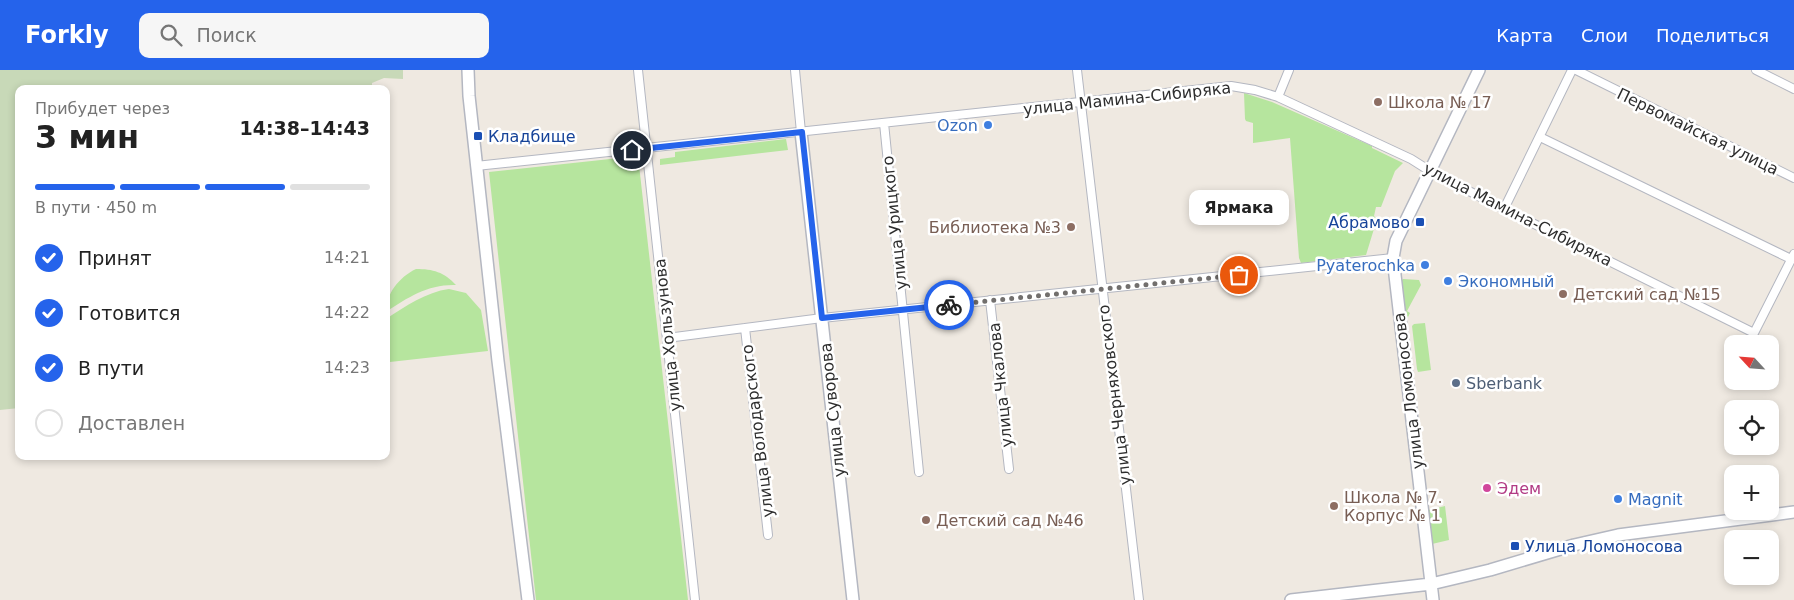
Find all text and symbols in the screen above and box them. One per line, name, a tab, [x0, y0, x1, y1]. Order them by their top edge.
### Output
search box	[139, 13, 489, 58]
text: Forkly	[25, 21, 109, 49]
icon: search	[157, 21, 185, 49]
text: Поиск	[197, 24, 257, 46]
text: Карта	[1496, 25, 1553, 46]
text: Слои	[1581, 25, 1628, 46]
text: Поделиться	[1656, 25, 1769, 46]
street label: улица Мамина-Сибиряка	[1022, 78, 1232, 119]
street label: Первомайская улица	[1614, 84, 1782, 179]
place label: Школа № 17	[1388, 93, 1492, 112]
marker: Школа № 17	[1372, 96, 1384, 108]
text: Прибудет через	[35, 99, 170, 118]
place label: Ozon	[937, 116, 978, 135]
text: 14:38–14:43	[240, 117, 370, 139]
text: 3 мин	[35, 118, 139, 156]
marker: Ozon	[982, 119, 994, 131]
place label: Кладбище	[488, 127, 576, 146]
pin	[611, 129, 653, 171]
marker: Кладбище	[472, 130, 484, 142]
icon: home	[618, 136, 646, 164]
street label: улица Урицкого	[878, 155, 911, 291]
street label: улица Мамина-Сибиряка	[1420, 159, 1615, 270]
callout: Ярмака	[1189, 190, 1289, 225]
text: В пути · 450 m	[35, 198, 157, 217]
text: Ярмака	[1204, 198, 1274, 217]
place label: Абрамово	[1328, 213, 1410, 232]
marker: Абрамово	[1414, 216, 1426, 228]
place label: Библиотека №3	[929, 218, 1061, 237]
marker: Библиотека №3	[1065, 221, 1077, 233]
icon: check	[35, 244, 63, 272]
text: Принят	[78, 247, 152, 269]
text: 14:21	[324, 248, 370, 267]
pin	[1218, 254, 1260, 296]
place label: Pyaterochka	[1316, 256, 1415, 275]
street label: улица Хользунова	[650, 258, 685, 412]
marker: Pyaterochka	[1419, 259, 1431, 271]
icon: bag	[1225, 261, 1253, 289]
place label: Экономный	[1458, 272, 1554, 291]
marker: Экономный	[1442, 275, 1454, 287]
courier	[924, 280, 974, 330]
place label: Детский сад №15	[1573, 285, 1721, 304]
marker: Детский сад №15	[1557, 288, 1569, 300]
icon: bike	[935, 291, 963, 319]
icon: check	[35, 299, 63, 327]
text: Готовится	[78, 302, 180, 324]
text: 14:22	[324, 303, 370, 322]
street label: улица Черняховского	[1094, 303, 1135, 486]
street label: улица Ломоносова	[1389, 312, 1428, 470]
street label: улица Чкалова	[984, 322, 1017, 448]
north arrow	[1724, 335, 1779, 390]
map controls	[1724, 335, 1779, 585]
street label: улица Суворова	[816, 342, 849, 478]
street label: улица Володарского	[737, 343, 778, 519]
icon: check	[35, 354, 63, 382]
text: В пути	[78, 357, 144, 379]
text: 14:23	[324, 358, 370, 377]
place label: Sberbank	[1466, 374, 1543, 393]
marker: Sberbank	[1450, 377, 1462, 389]
button: locate	[1724, 400, 1779, 455]
text: Доставлен	[78, 412, 185, 434]
button: +	[1724, 465, 1779, 520]
place label: Эдем	[1497, 479, 1541, 498]
marker: Эдем	[1481, 482, 1493, 494]
place label: Школа № 7. Корпус № 1	[1344, 488, 1443, 525]
place label: Magnit	[1628, 490, 1683, 509]
marker: Magnit	[1612, 493, 1624, 505]
marker: Школа № 7. Корпус № 1	[1328, 500, 1340, 512]
place label: Детский сад №46	[936, 511, 1084, 530]
marker: Детский сад №46	[920, 514, 932, 526]
button: −	[1724, 530, 1779, 585]
place label: Улица Ломоносова	[1525, 537, 1683, 556]
marker: Улица Ломоносова	[1509, 540, 1521, 552]

